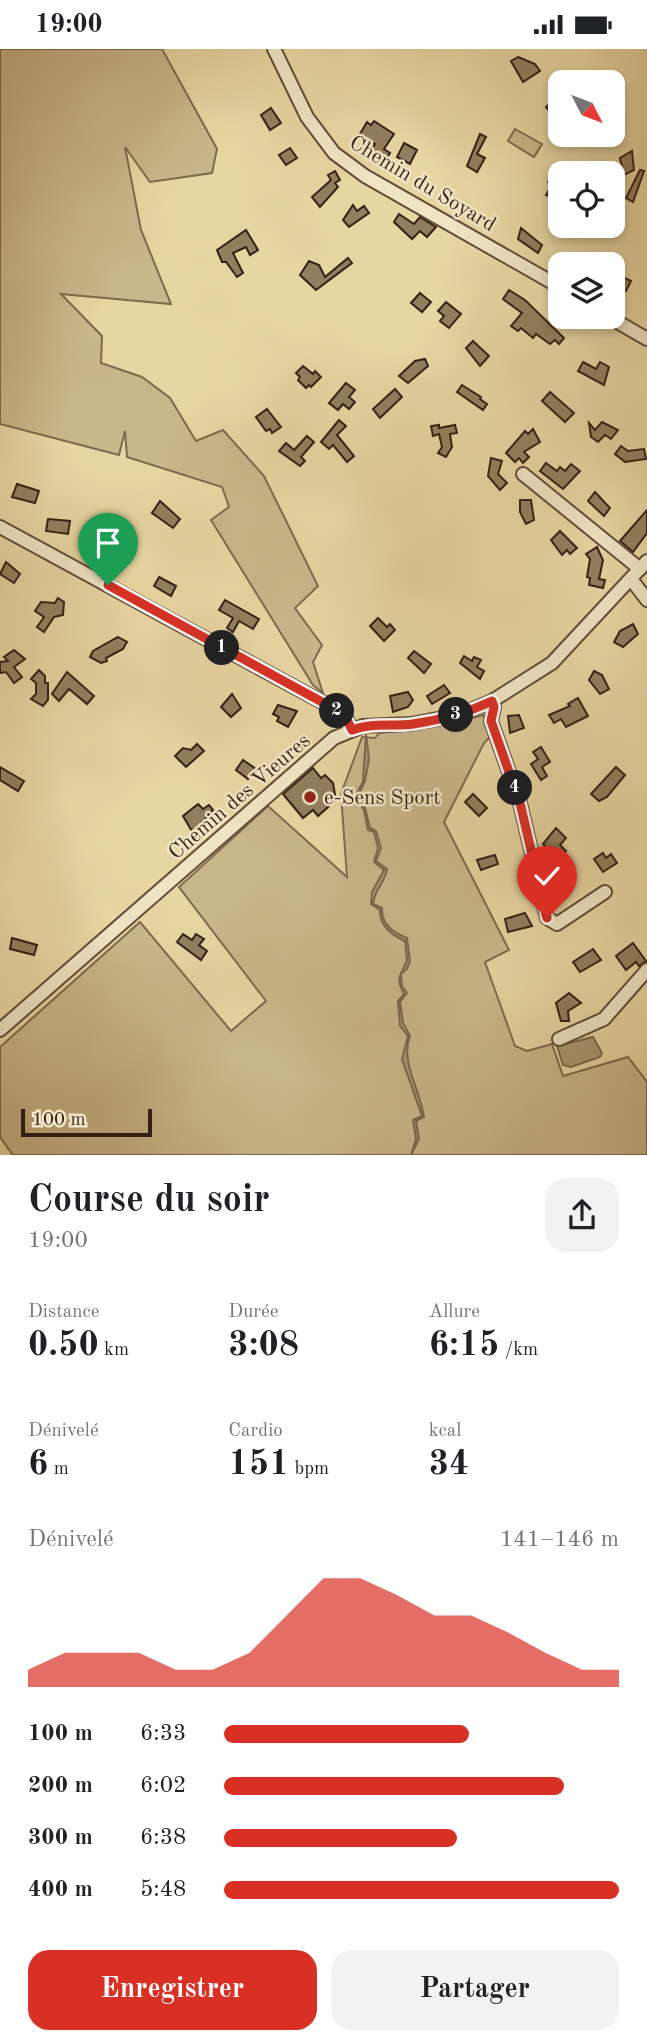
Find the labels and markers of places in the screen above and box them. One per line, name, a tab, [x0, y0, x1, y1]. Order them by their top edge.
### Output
pin	[78, 513, 138, 585]
pin: 1	[204, 631, 240, 665]
pin: 2	[320, 693, 354, 729]
pin: 3	[438, 697, 474, 733]
pin: 4	[498, 771, 532, 805]
place label: e-Sens Sport	[324, 788, 441, 809]
marker: e-Sens Sport	[302, 789, 318, 805]
pin	[517, 846, 577, 918]

